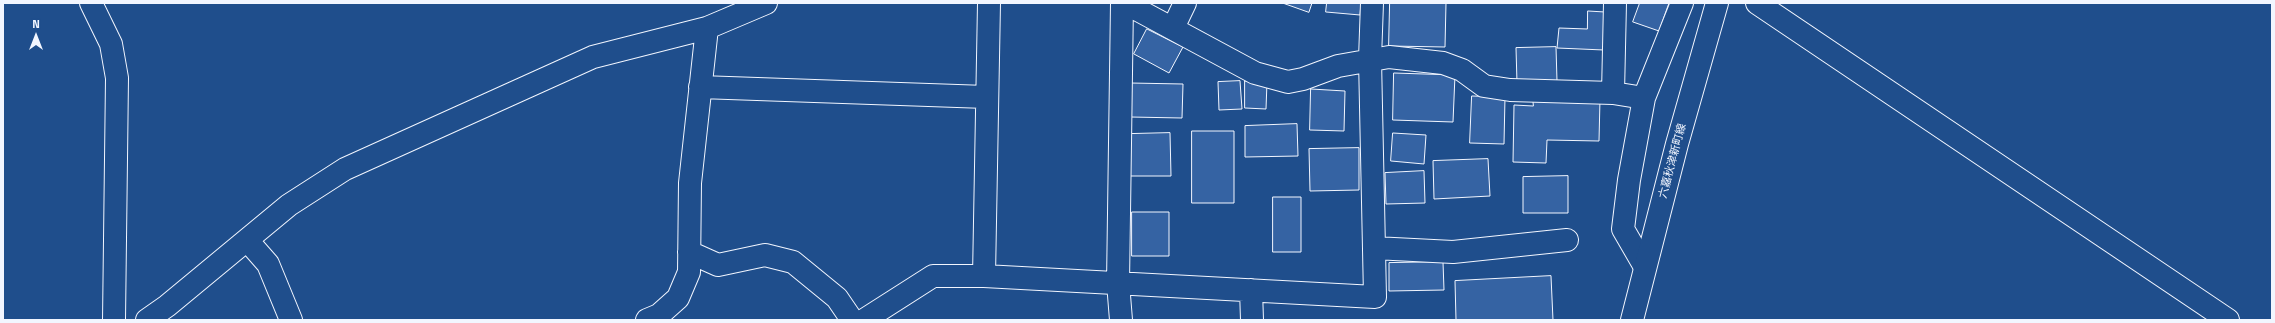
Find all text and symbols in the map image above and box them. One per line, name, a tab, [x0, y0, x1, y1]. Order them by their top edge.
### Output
north arrow	[16, 16, 56, 56]
text: N	[32, 16, 40, 32]
street label: 六嘉秋津新町線	[1657, 122, 1689, 200]

